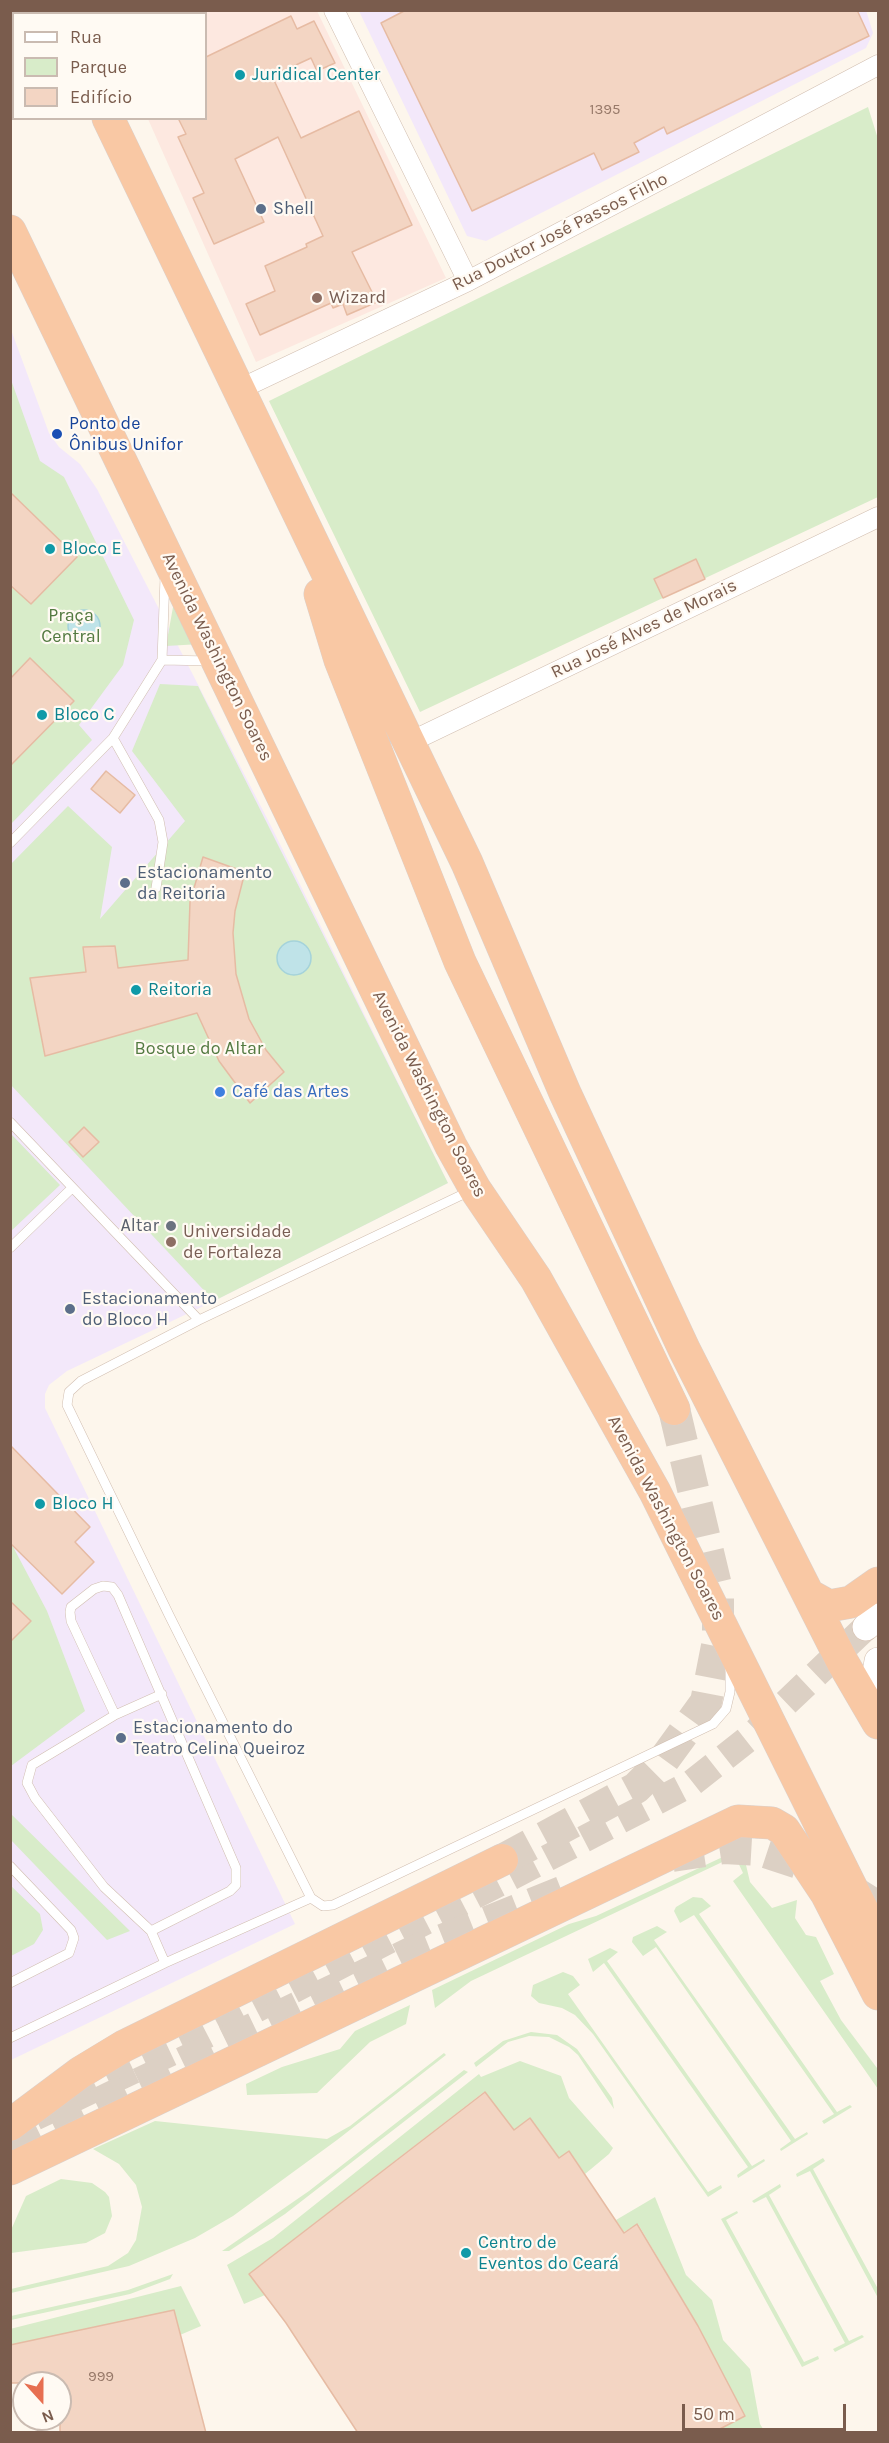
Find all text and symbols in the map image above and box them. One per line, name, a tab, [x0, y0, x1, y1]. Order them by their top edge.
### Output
legend	[12, 12, 207, 120]
text: Rua	[70, 26, 102, 48]
text: Parque	[70, 56, 127, 78]
place label: Juridical Center	[252, 64, 380, 86]
marker: Juridical Center	[233, 68, 247, 82]
text: Edifício	[70, 86, 132, 108]
house number: 1395	[590, 101, 620, 119]
street label: Rua Doutor José Passos Filho	[449, 168, 671, 296]
place label: Shell	[273, 198, 314, 220]
marker: Shell	[254, 202, 268, 216]
place label: Wizard	[329, 287, 386, 309]
marker: Wizard	[310, 291, 324, 305]
place label: Ponto de Ônibus Unifor	[69, 413, 183, 456]
marker: Ponto de Ônibus Unifor	[50, 427, 64, 441]
place label: Bloco E	[62, 538, 122, 560]
marker: Bloco E	[43, 542, 57, 556]
street label: Avenida Washington Soares	[157, 549, 277, 765]
street label: Rua José Alves de Morais	[548, 575, 740, 683]
park label: Praça Central	[41, 605, 101, 648]
place label: Bloco C	[54, 704, 114, 726]
marker: Bloco C	[35, 708, 49, 722]
place label: Estacionamento da Reitoria	[137, 862, 272, 904]
marker: Estacionamento da Reitoria	[118, 876, 132, 890]
place label: Reitoria	[148, 979, 212, 1001]
marker: Reitoria	[129, 983, 143, 997]
street label: Avenida Washington Soares	[367, 987, 491, 1201]
park label: Bosque do Altar	[135, 1038, 263, 1060]
place label: Café das Artes	[232, 1081, 349, 1103]
marker: Café das Artes	[213, 1085, 227, 1099]
place label: Altar	[120, 1215, 159, 1237]
marker: Altar	[164, 1219, 178, 1233]
place label: Universidade de Fortaleza	[183, 1221, 291, 1264]
marker: Universidade de Fortaleza	[164, 1235, 178, 1249]
place label: Estacionamento do Bloco H	[82, 1288, 217, 1330]
marker: Estacionamento do Bloco H	[63, 1302, 77, 1316]
street label: Avenida Washington Soares	[603, 1412, 729, 1624]
place label: Bloco H	[52, 1493, 113, 1515]
marker: Bloco H	[33, 1497, 47, 1511]
place label: Estacionamento do Teatro Celina Queiroz	[133, 1717, 305, 1760]
marker: Estacionamento do Teatro Celina Queiroz	[114, 1731, 128, 1745]
place label: Centro de Eventos do Ceará	[478, 2232, 619, 2274]
marker: Centro de Eventos do Ceará	[459, 2246, 473, 2260]
house number: 999	[88, 2368, 114, 2386]
north arrow	[12, 2371, 72, 2431]
scale bar	[685, 2392, 848, 2430]
text: 50 m	[693, 2403, 735, 2425]
text: N	[39, 2405, 57, 2427]

